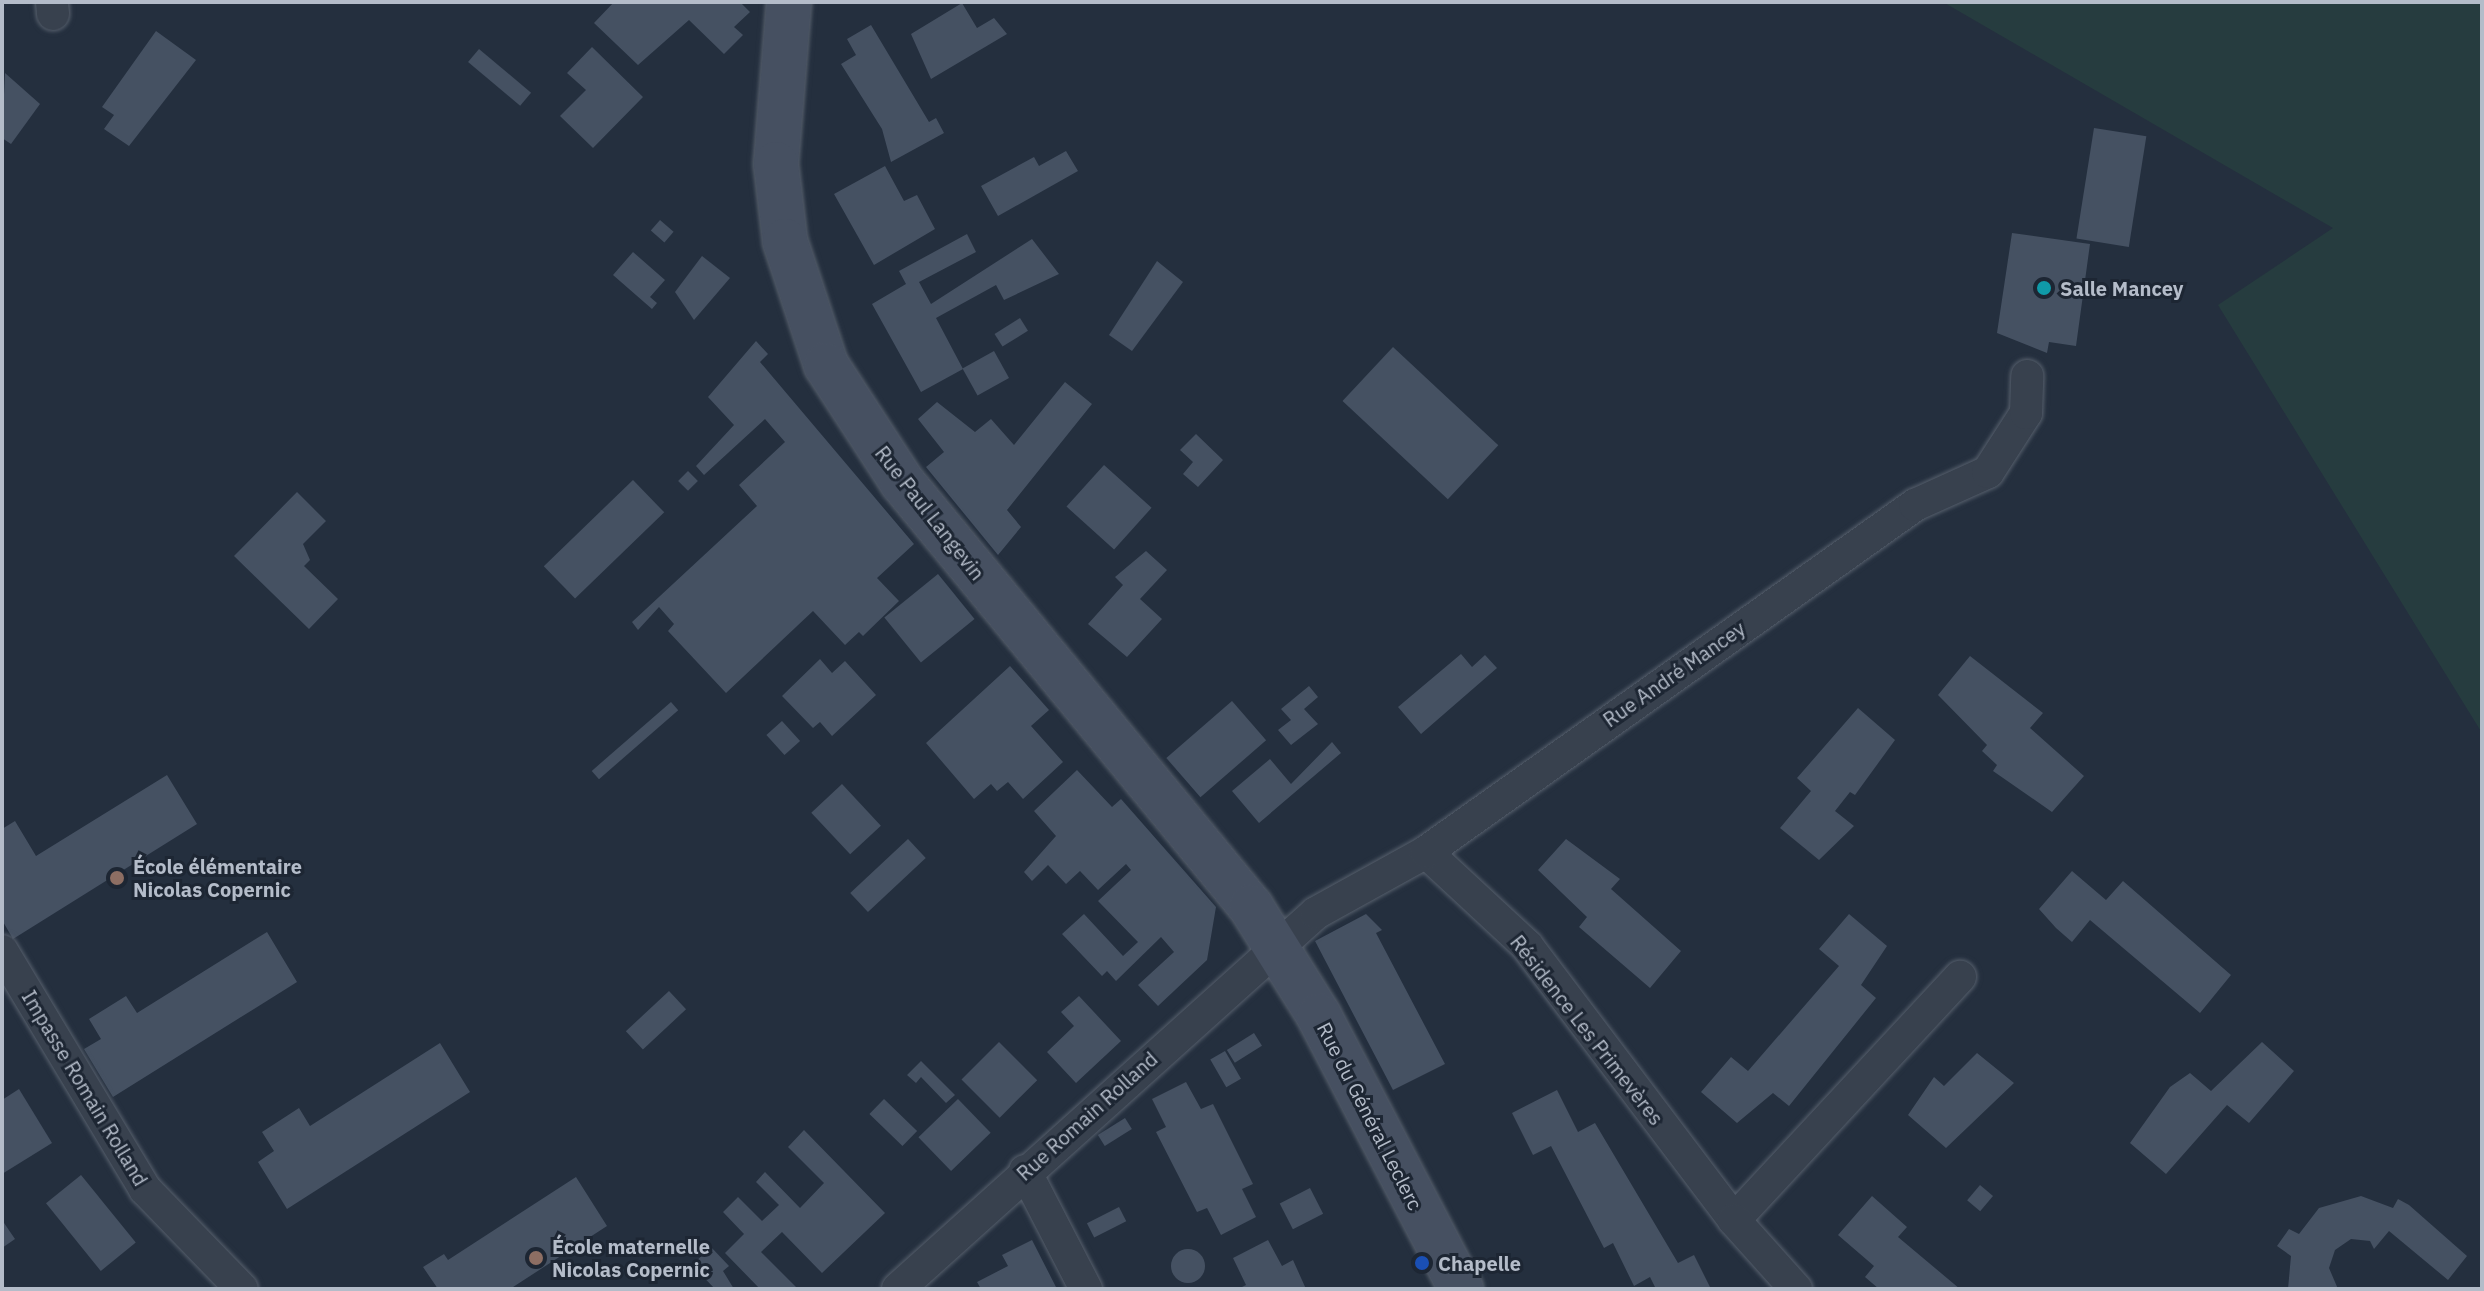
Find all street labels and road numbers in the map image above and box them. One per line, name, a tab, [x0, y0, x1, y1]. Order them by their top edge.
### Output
street label: Rue Paul Langevin	[870, 441, 990, 585]
street label: Rue André Mancey	[1598, 616, 1750, 732]
street label: Résidence Les Primevères	[1505, 930, 1669, 1130]
street label: Impasse Romain Rolland	[17, 986, 153, 1190]
street label: Rue du Général Leclerc	[1312, 1018, 1428, 1214]
street label: Rue Romain Rolland	[1012, 1047, 1162, 1185]

